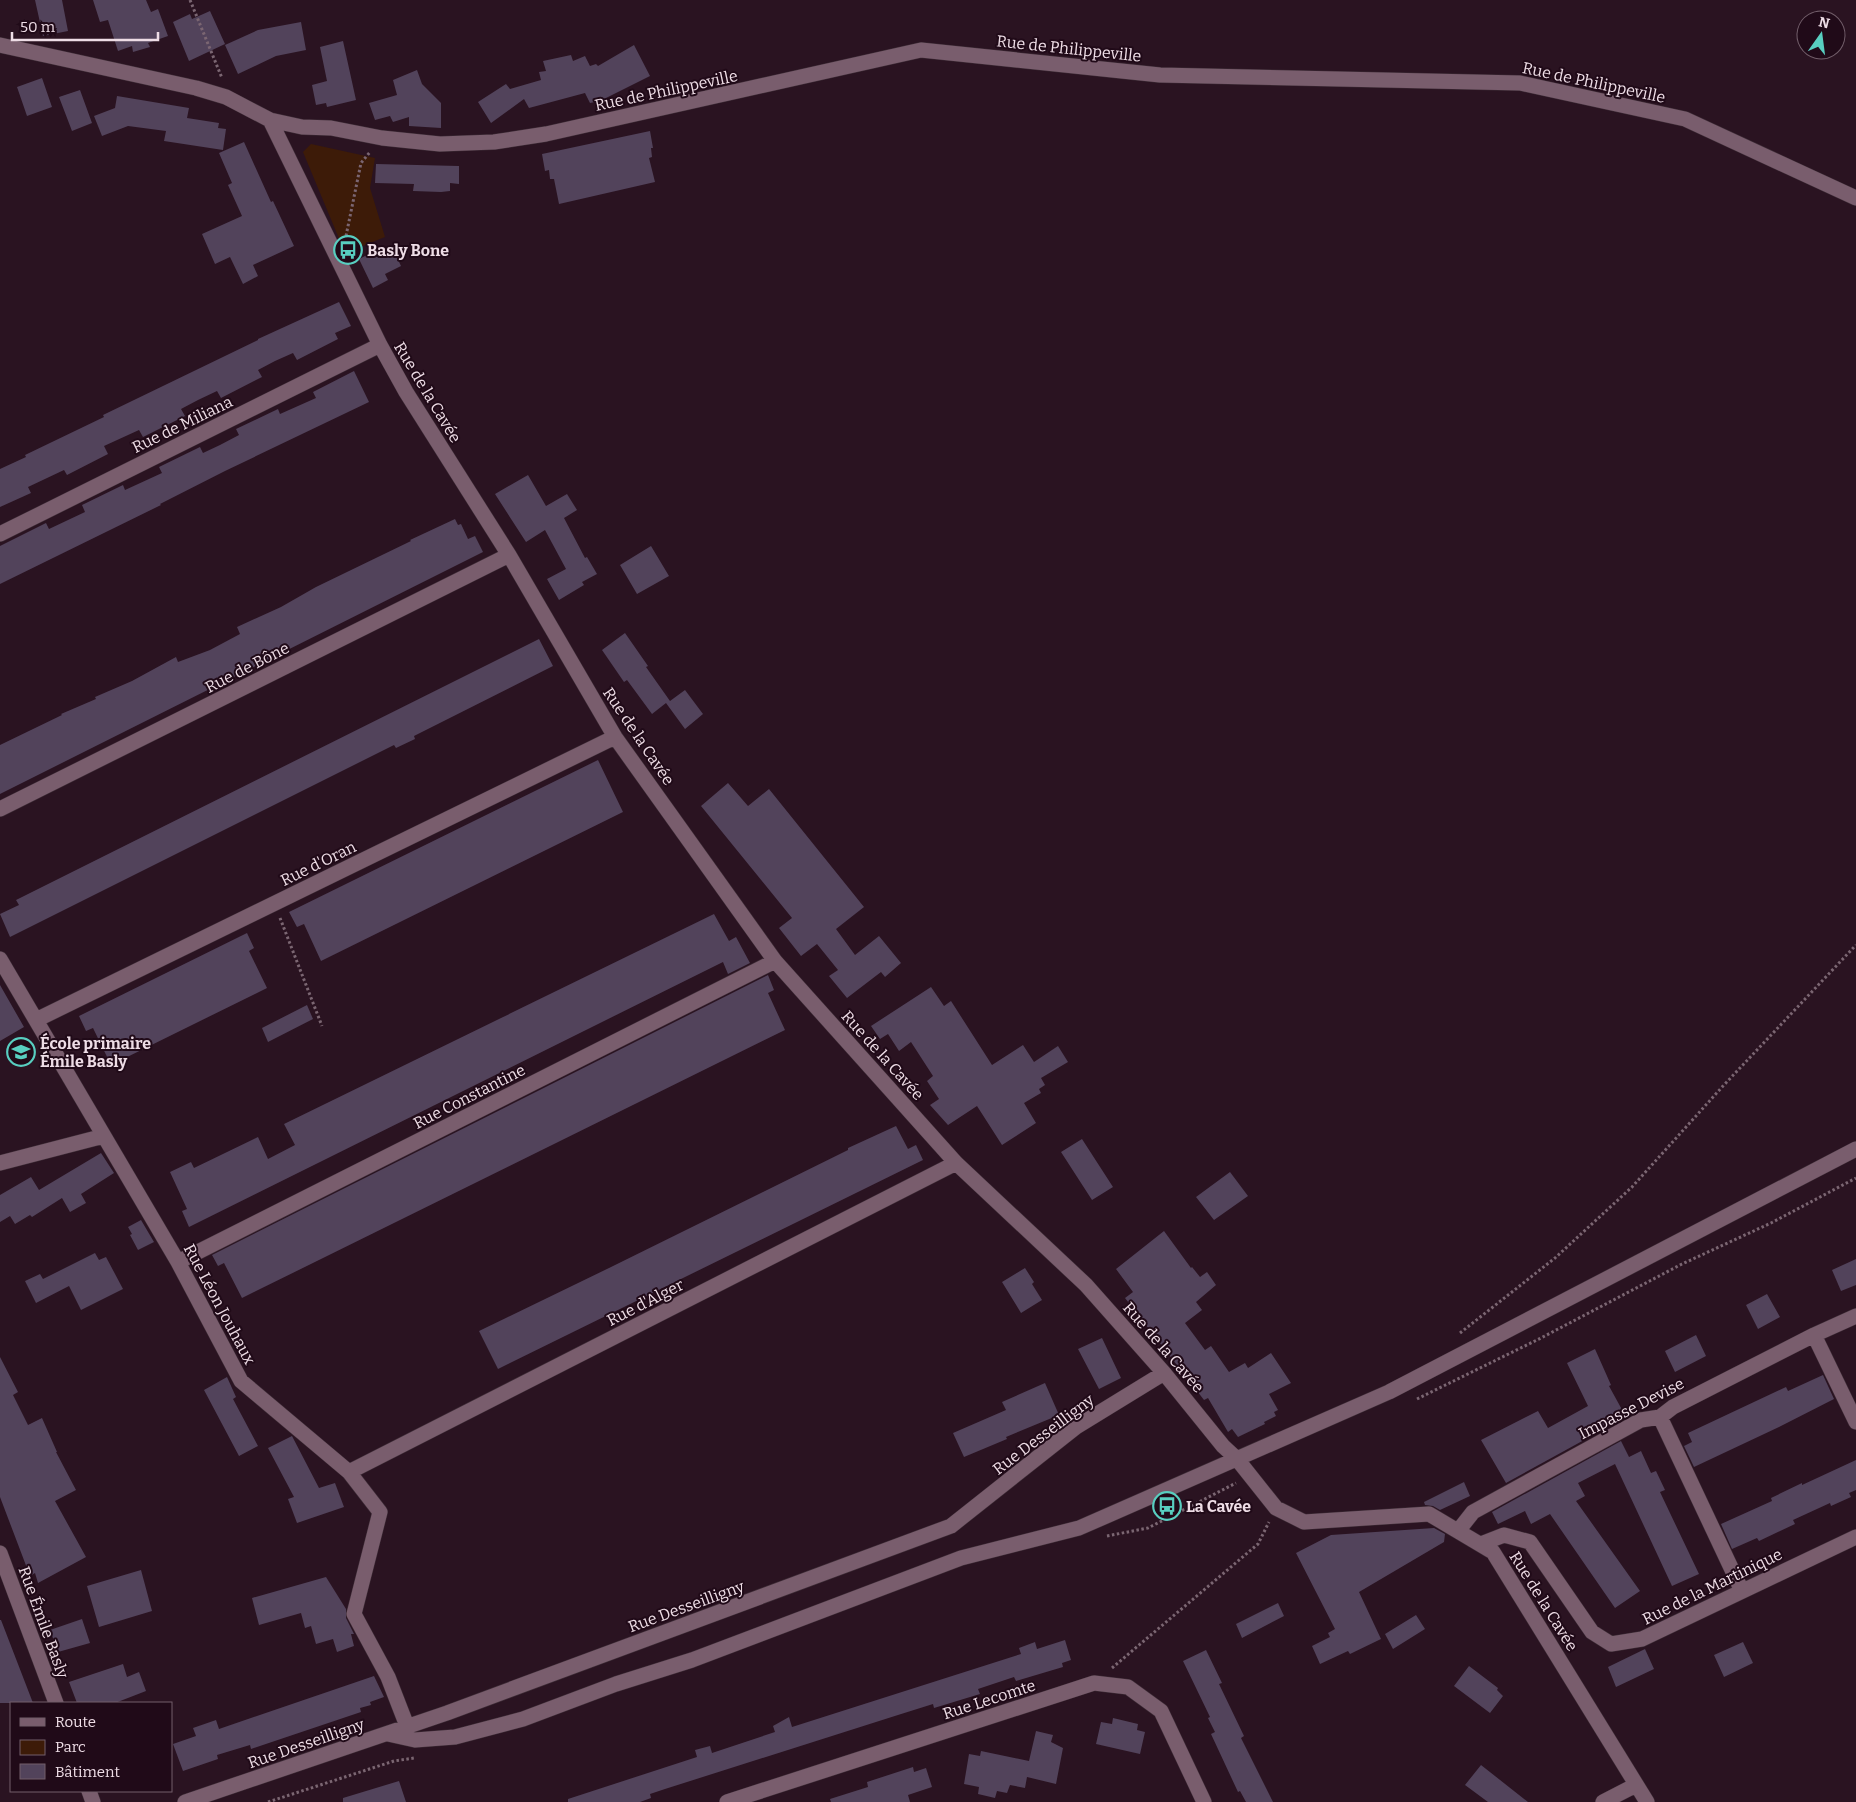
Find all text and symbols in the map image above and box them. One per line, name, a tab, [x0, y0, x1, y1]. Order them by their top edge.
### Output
scale bar	[12, 10, 159, 42]
north arrow	[1796, 10, 1846, 60]
text: N	[1817, 13, 1832, 32]
text: 50 m	[20, 18, 56, 36]
street label: Rue de Philippeville	[996, 31, 1142, 66]
street label: Rue de Philippeville	[1521, 58, 1667, 107]
street label: Rue de Philippeville	[593, 66, 739, 115]
bus stop icon: Basly Bone	[333, 235, 363, 265]
place label: Basly Bone	[367, 241, 449, 260]
street label: Rue de la Cavée	[390, 339, 465, 446]
street label: Rue de Miliana	[129, 392, 236, 457]
street label: Rue de Bône	[202, 638, 292, 697]
street label: Rue de la Cavée	[599, 684, 678, 789]
street label: Rue d'Oran	[277, 837, 359, 890]
street label: Rue de la Cavée	[837, 1007, 928, 1104]
place label: École primaire Émile Basly	[40, 1032, 151, 1071]
school or university icon: École primaire Émile Basly	[6, 1037, 36, 1067]
street label: Rue Constantine	[410, 1060, 528, 1133]
street label: Rue Léon Jouhaux	[180, 1241, 259, 1368]
street label: Rue d'Alger	[604, 1275, 687, 1330]
street label: Rue de la Cavée	[1119, 1298, 1208, 1397]
street label: Impasse Devise	[1575, 1374, 1687, 1443]
street label: Rue Desseilligny	[989, 1390, 1098, 1479]
bus stop icon: La Cavée	[1152, 1491, 1182, 1521]
place label: La Cavée	[1186, 1497, 1251, 1516]
street label: Rue de la Martinique	[1639, 1544, 1785, 1629]
street label: Rue de la Cavée	[1505, 1548, 1582, 1655]
street label: Rue Émile Basly	[14, 1563, 74, 1681]
street label: Rue Desseilligny	[626, 1577, 747, 1636]
street label: Rue Lecomte	[940, 1676, 1038, 1723]
legend	[10, 1702, 172, 1792]
text: Route	[55, 1713, 96, 1731]
street label: Rue Desseilligny	[245, 1714, 367, 1772]
text: Parc	[55, 1738, 86, 1756]
text: Bâtiment	[55, 1763, 120, 1781]

